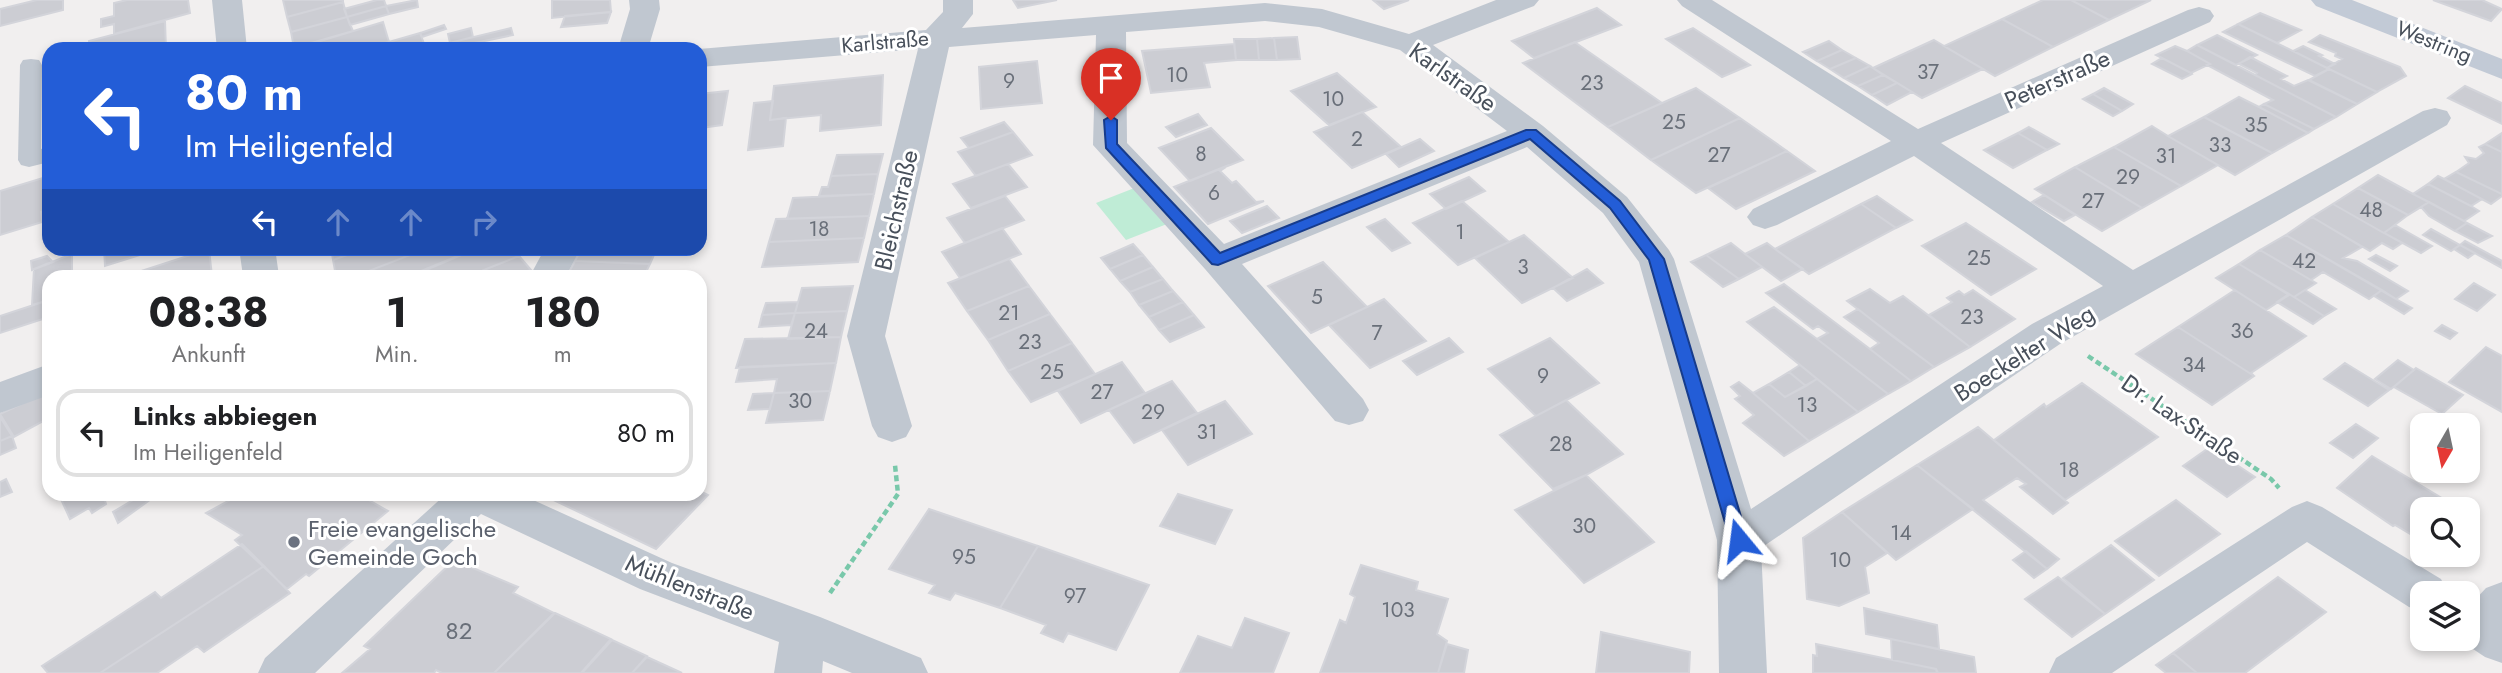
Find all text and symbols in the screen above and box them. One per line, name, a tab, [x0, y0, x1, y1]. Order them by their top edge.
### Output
street label: Westring	[2392, 13, 2476, 71]
street label: Karlstraße	[840, 23, 930, 61]
street label: Karlstraße	[1402, 34, 1504, 120]
street label: Peterstraße	[1999, 40, 2115, 118]
pin	[1081, 48, 1141, 120]
house number: 37	[1917, 57, 1939, 87]
text: 80 m	[185, 58, 303, 128]
icon: arrive	[1092, 59, 1130, 97]
house number: 10	[1166, 60, 1188, 90]
house number: 9	[1003, 66, 1015, 96]
house number: 23	[1580, 68, 1604, 98]
icon: left	[70, 70, 161, 161]
house number: 10	[1322, 84, 1344, 114]
house number: 25	[1662, 107, 1686, 137]
house number: 35	[2244, 110, 2268, 140]
text: Im Heiligenfeld	[185, 123, 394, 169]
house number: 2	[1351, 124, 1363, 154]
house number: 33	[2209, 130, 2231, 160]
house number: 8	[1195, 139, 1207, 169]
house number: 27	[1708, 140, 1730, 170]
house number: 31	[2156, 141, 2176, 171]
street label: Bleichstraße	[865, 146, 927, 274]
house number: 29	[2116, 162, 2140, 192]
house number: 6	[1208, 178, 1220, 208]
house number: 27	[2082, 186, 2104, 216]
house number: 48	[2359, 195, 2383, 225]
icon: left	[246, 203, 284, 241]
icon: ahead	[319, 203, 357, 241]
icon: ahead	[392, 203, 430, 241]
icon: right	[465, 203, 503, 241]
house number: 18	[809, 214, 829, 244]
house number: 1	[1455, 217, 1465, 247]
house number: 25	[1967, 243, 1991, 273]
house number: 42	[2292, 246, 2316, 276]
house number: 3	[1517, 252, 1529, 282]
text: 08:38	[148, 282, 269, 343]
text: 1	[386, 282, 407, 343]
text: 180	[525, 282, 601, 343]
house number: 5	[1311, 282, 1323, 312]
street label: Boeckelter Weg	[1947, 296, 2101, 410]
house number: 21	[998, 298, 1020, 328]
house number: 23	[1960, 302, 1984, 332]
house number: 24	[804, 316, 828, 346]
house number: 36	[2230, 316, 2254, 346]
house number: 7	[1371, 318, 1383, 348]
house number: 23	[1018, 327, 1042, 357]
text: Ankunft	[172, 337, 245, 371]
text: Min.	[375, 337, 419, 371]
text: m	[554, 337, 572, 371]
house number: 34	[2182, 350, 2206, 380]
house number: 25	[1040, 357, 1064, 387]
house number: 9	[1537, 361, 1549, 391]
street label: Dr. Lax-Straße	[2114, 365, 2250, 473]
house number: 27	[1091, 377, 1113, 407]
house number: 30	[788, 386, 812, 416]
house number: 13	[1797, 390, 1817, 420]
text: Links abbiegen	[133, 397, 317, 435]
house number: 29	[1141, 397, 1165, 427]
north arrow	[2410, 413, 2480, 483]
map controls	[2410, 413, 2480, 651]
icon: left	[74, 414, 112, 452]
text: 80 m	[617, 414, 675, 452]
house number: 31	[1197, 417, 1217, 447]
house number: 28	[1549, 429, 1573, 459]
text: Im Heiligenfeld	[133, 435, 283, 469]
house number: 18	[2059, 455, 2079, 485]
button: search	[2410, 497, 2480, 567]
position arrow	[1702, 503, 1776, 577]
place label: Freie evangelische Gemeinde Goch	[308, 511, 496, 574]
house number: 30	[1572, 511, 1596, 541]
house number: 14	[1890, 518, 1912, 548]
marker: Freie evangelische Gemeinde Goch	[286, 534, 302, 550]
house number: 95	[952, 542, 976, 572]
street label: Mühlenstraße	[620, 545, 760, 629]
house number: 10	[1829, 545, 1851, 575]
house number: 97	[1064, 581, 1086, 611]
button: layers	[2410, 581, 2480, 651]
house number: 103	[1381, 595, 1415, 625]
house number: 82	[446, 613, 472, 648]

